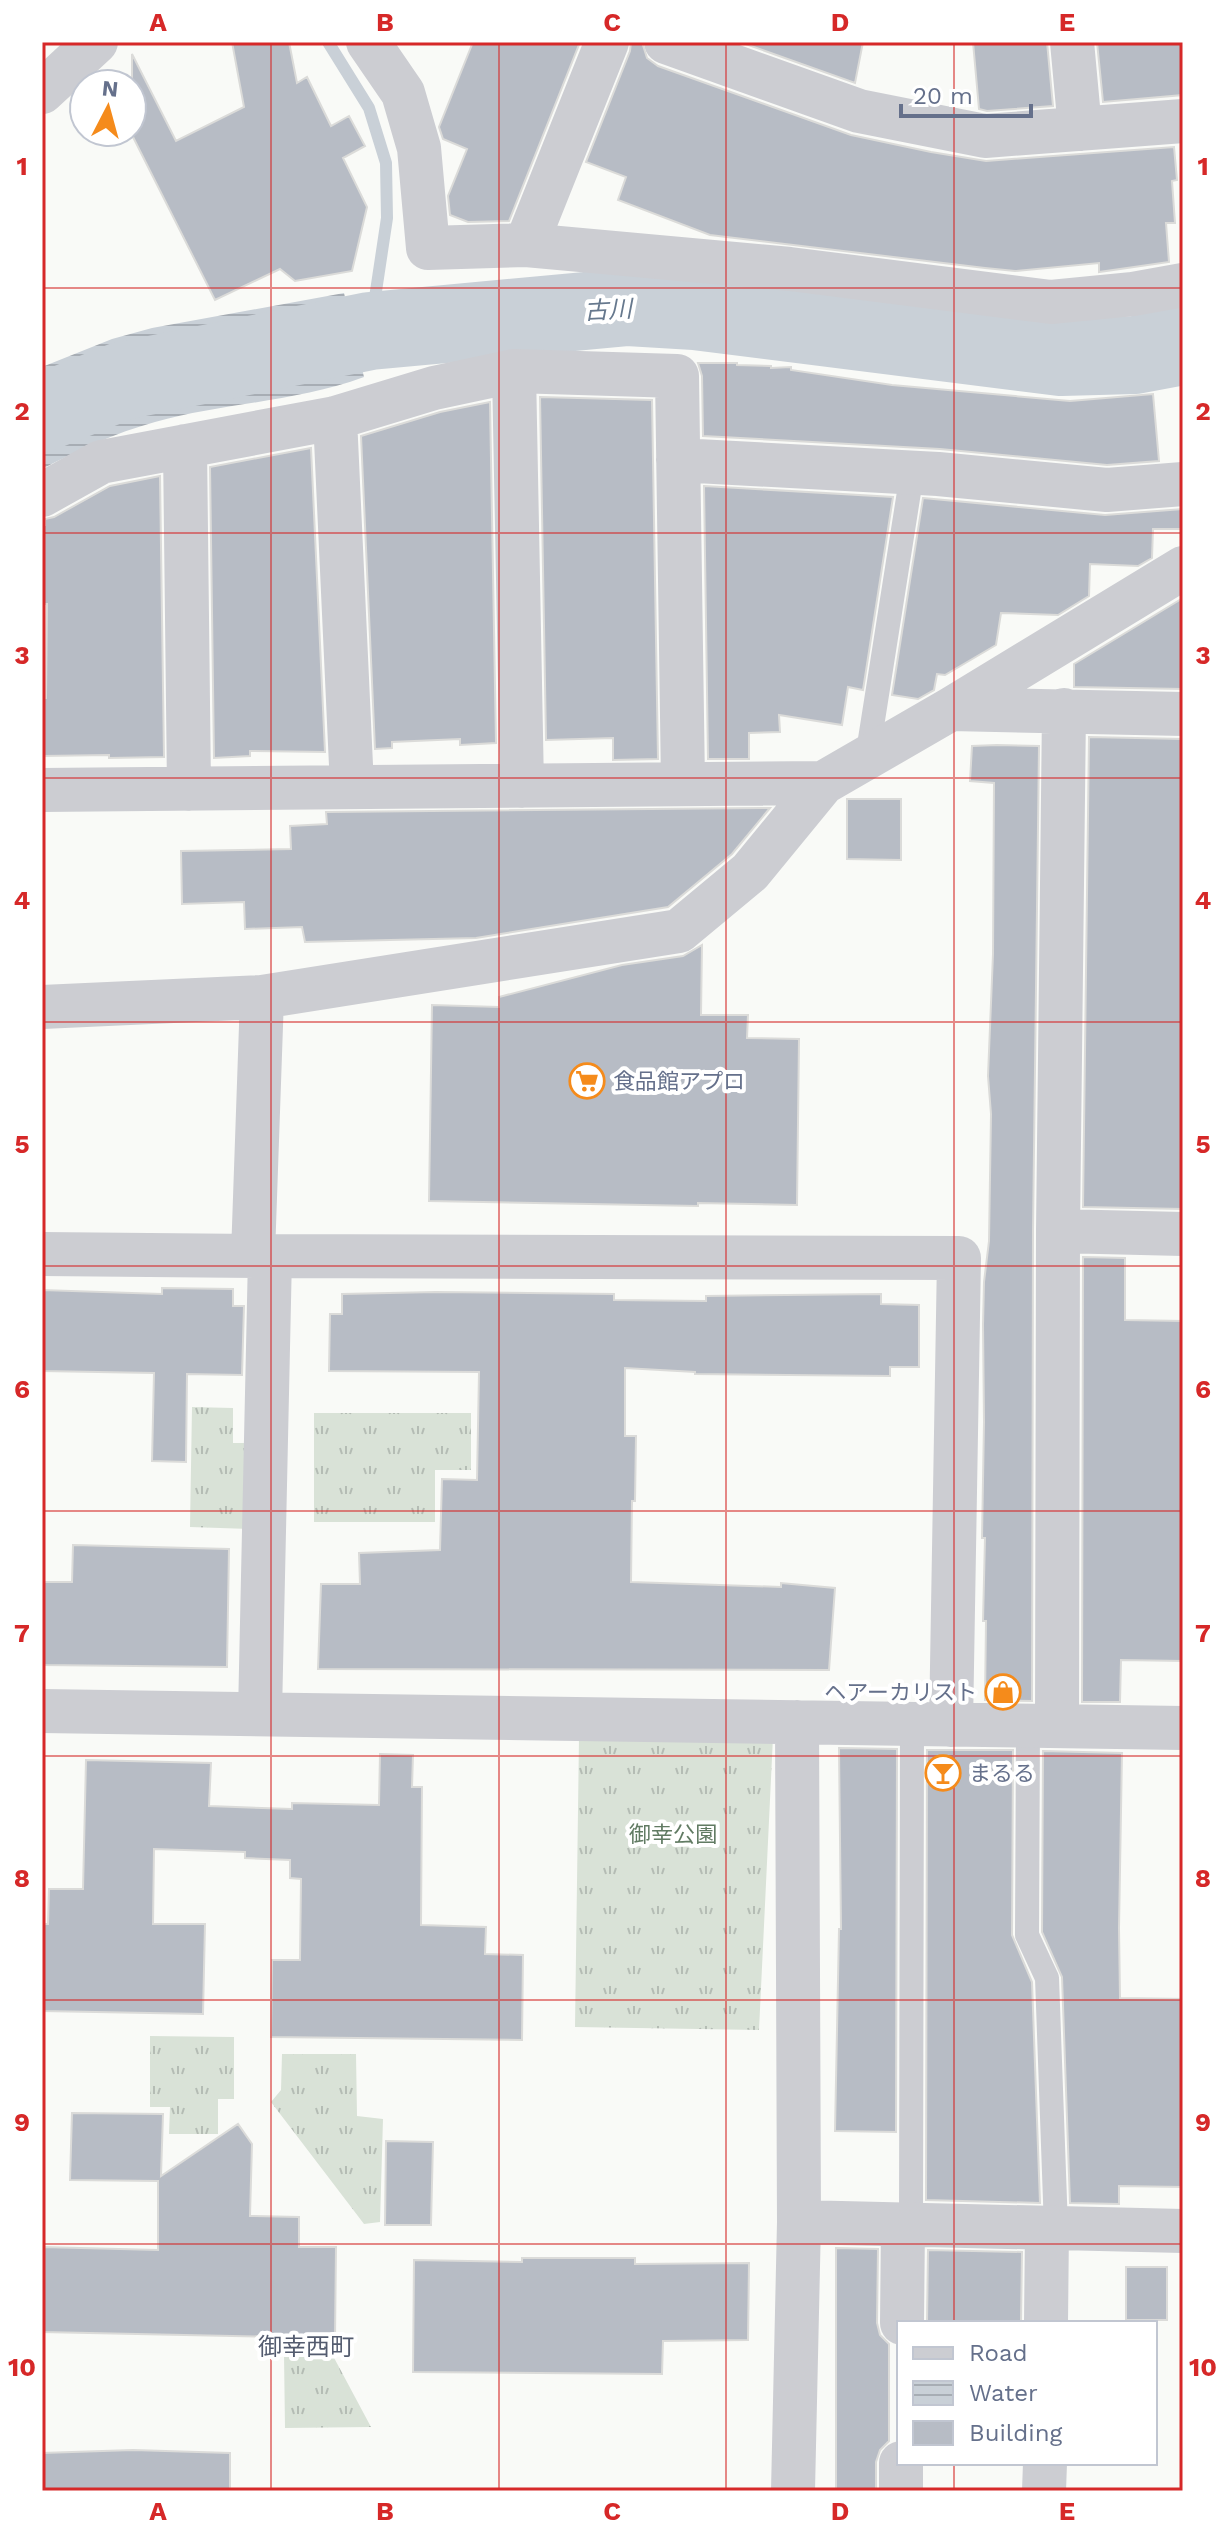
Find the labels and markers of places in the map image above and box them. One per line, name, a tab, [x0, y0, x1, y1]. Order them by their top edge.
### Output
supermarket icon: 食品館アプロ	[568, 1062, 606, 1100]
place label: 食品館アプロ	[613, 1069, 745, 1094]
shop icon: ヘアーカリスト	[984, 1673, 1022, 1711]
place label: ヘアーカリスト	[824, 1680, 977, 1705]
bar icon: まるる	[924, 1754, 962, 1792]
place label: まるる	[969, 1761, 1035, 1786]

